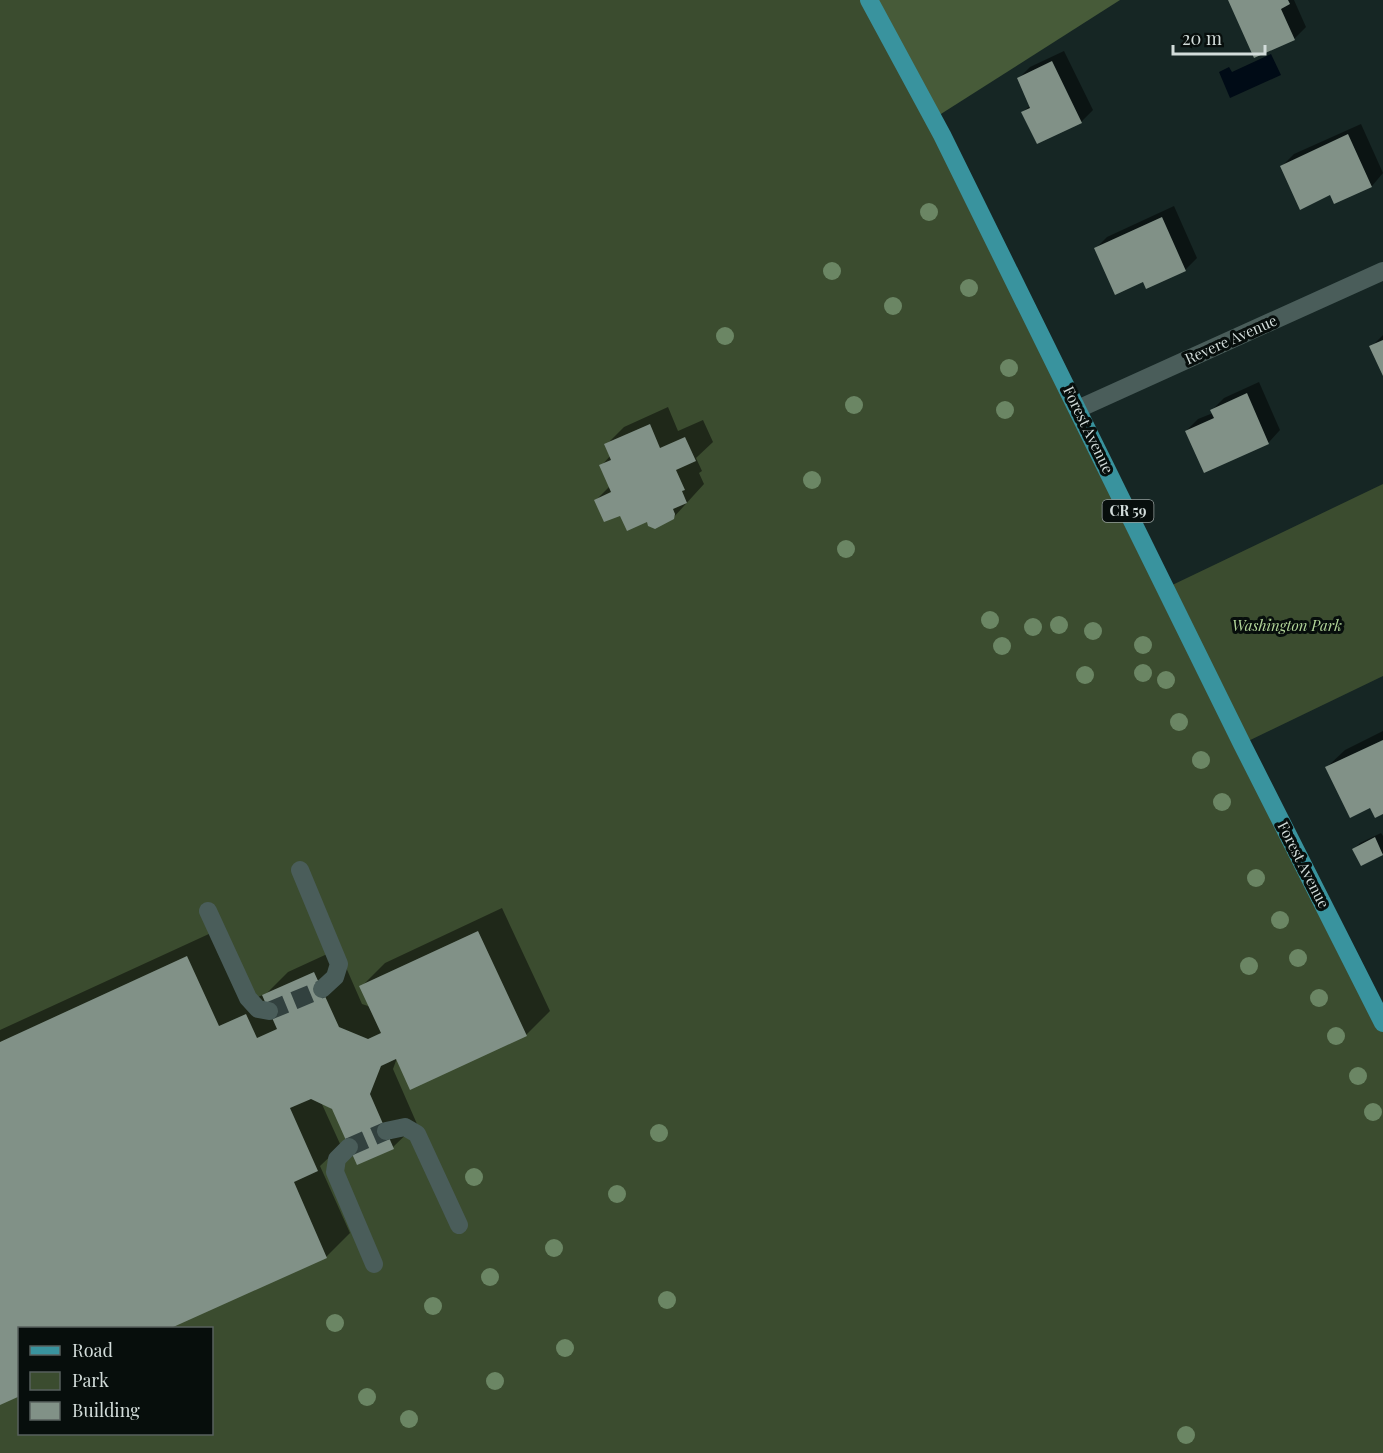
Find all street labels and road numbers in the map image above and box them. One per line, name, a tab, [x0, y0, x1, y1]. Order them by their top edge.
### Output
street label: Revere Avenue	[1181, 310, 1280, 368]
street label: Forest Avenue	[1059, 383, 1119, 477]
road number: CR 59	[1102, 500, 1154, 522]
street label: Forest Avenue	[1273, 818, 1334, 911]

